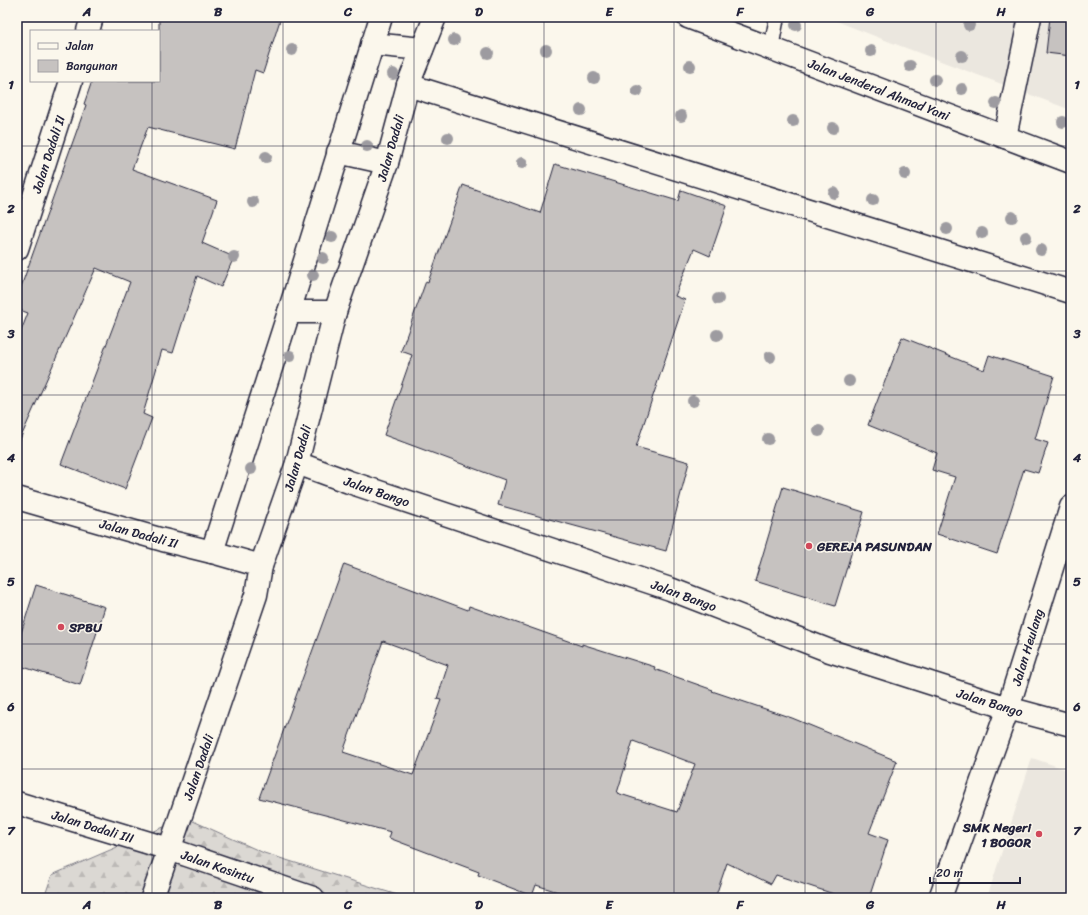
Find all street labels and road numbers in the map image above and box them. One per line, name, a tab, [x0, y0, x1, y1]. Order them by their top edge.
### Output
street label: Jalan Jenderal Ahmad Yani	[804, 51, 953, 127]
street label: Jalan Dadali II	[25, 112, 72, 197]
street label: Jalan Dadali	[370, 112, 411, 185]
street label: Jalan Dadali	[277, 422, 318, 495]
street label: Jalan Bango	[340, 469, 413, 514]
street label: Jalan Dadali II	[96, 512, 181, 555]
street label: Jalan Bango	[647, 573, 720, 618]
street label: Jalan Heulang	[1005, 605, 1050, 689]
street label: Jalan Bango	[953, 681, 1026, 724]
street label: Jalan Dadali	[176, 731, 221, 804]
street label: Jalan Dadali III	[48, 803, 137, 850]
street label: Jalan Kasintu	[177, 843, 258, 890]

